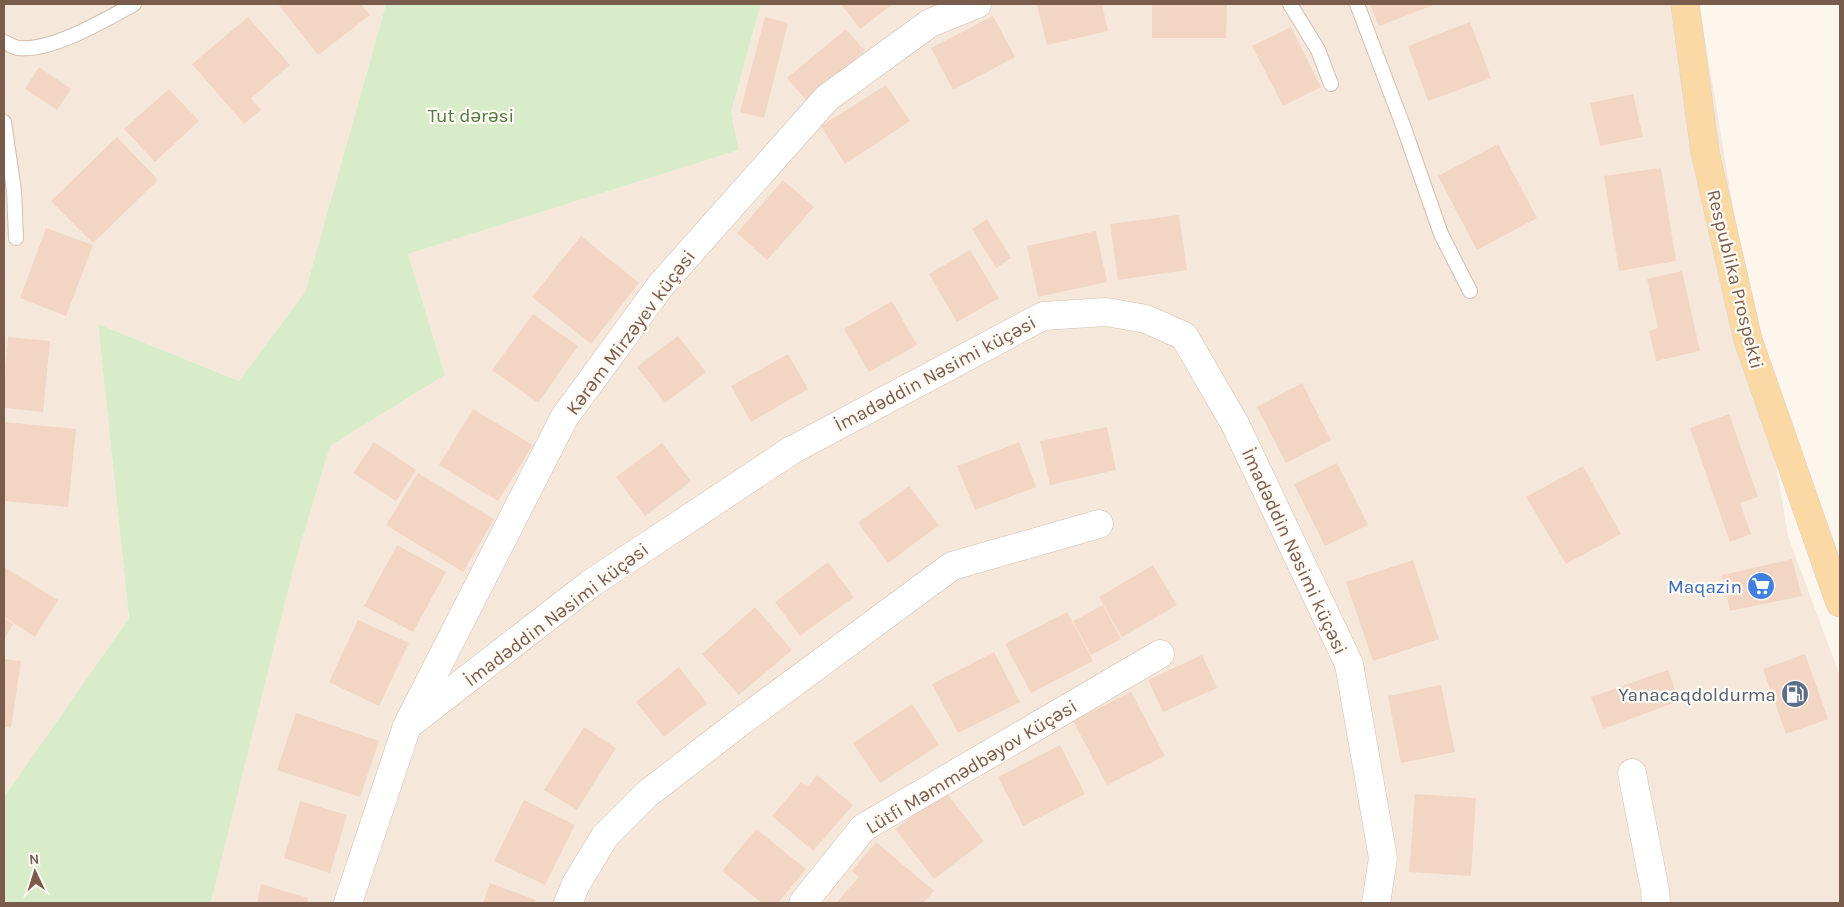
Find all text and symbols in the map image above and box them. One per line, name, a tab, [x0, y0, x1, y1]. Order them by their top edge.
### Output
park label: Tut dərəsi	[428, 105, 514, 127]
street label: Respublika Prospekti	[1702, 187, 1768, 371]
street label: Kərəm Mirzəyev küçəsi	[562, 246, 700, 419]
street label: İmadəddin Nəsimi küçəsi	[831, 311, 1040, 436]
street label: İmadəddin Nəsimi küçəsi	[1237, 445, 1352, 658]
street label: İmadəddin Nəsimi küçəsi	[460, 538, 653, 691]
supermarket icon: Maqazin	[1746, 571, 1776, 601]
place label: Maqazin	[1668, 576, 1742, 598]
fuel station icon: Yanacaqdoldurma	[1780, 679, 1810, 709]
place label: Yanacaqdoldurma	[1618, 684, 1776, 706]
street label: Lütfi Məmmədbəyov Küçəsi	[862, 695, 1081, 839]
north arrow	[10, 847, 60, 897]
text: N	[29, 851, 40, 868]

